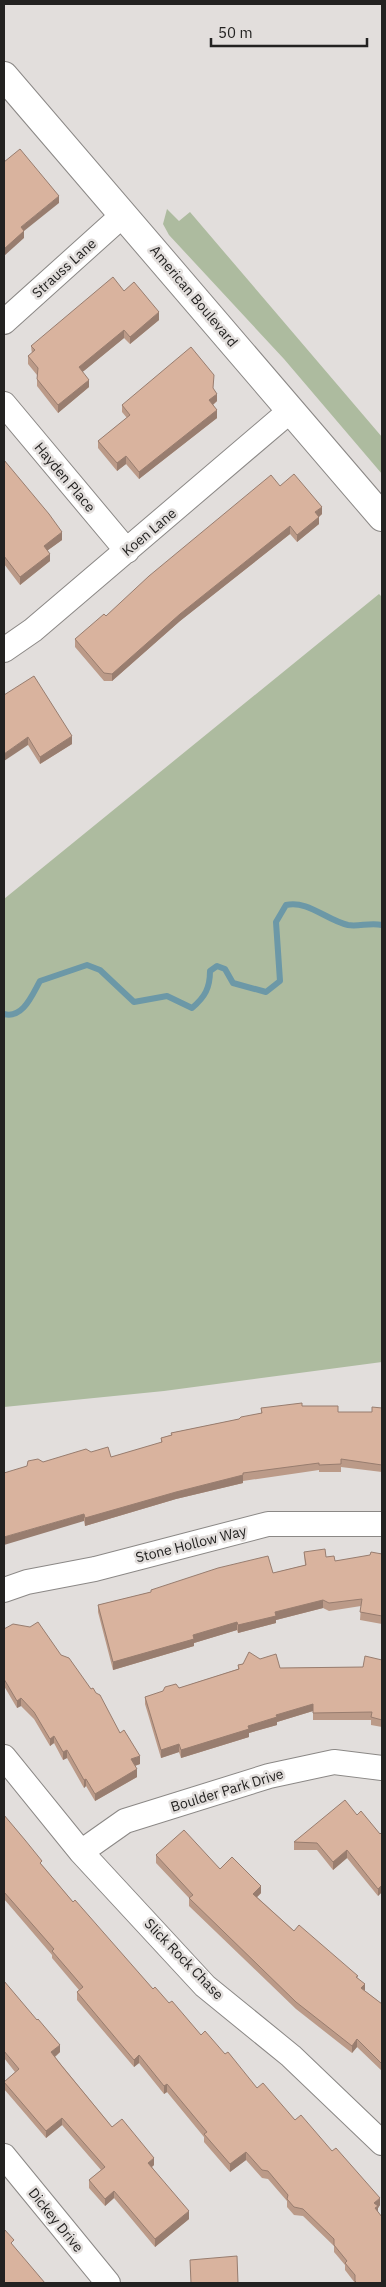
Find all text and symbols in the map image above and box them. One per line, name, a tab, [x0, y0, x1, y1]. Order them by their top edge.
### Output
scale bar	[211, 15, 367, 47]
text: 50 m	[218, 23, 253, 42]
street label: Strauss Lane	[28, 234, 100, 302]
street label: American Boulevard	[146, 242, 242, 350]
street label: Hayden Place	[31, 438, 100, 516]
street label: Koen Lane	[118, 504, 180, 560]
street label: Stone Hollow Way	[134, 1522, 248, 1566]
street label: Boulder Park Drive	[168, 1764, 286, 1816]
street label: Slick Rock Chase	[141, 1915, 228, 2004]
street label: Dickey Drive	[25, 2184, 88, 2256]

